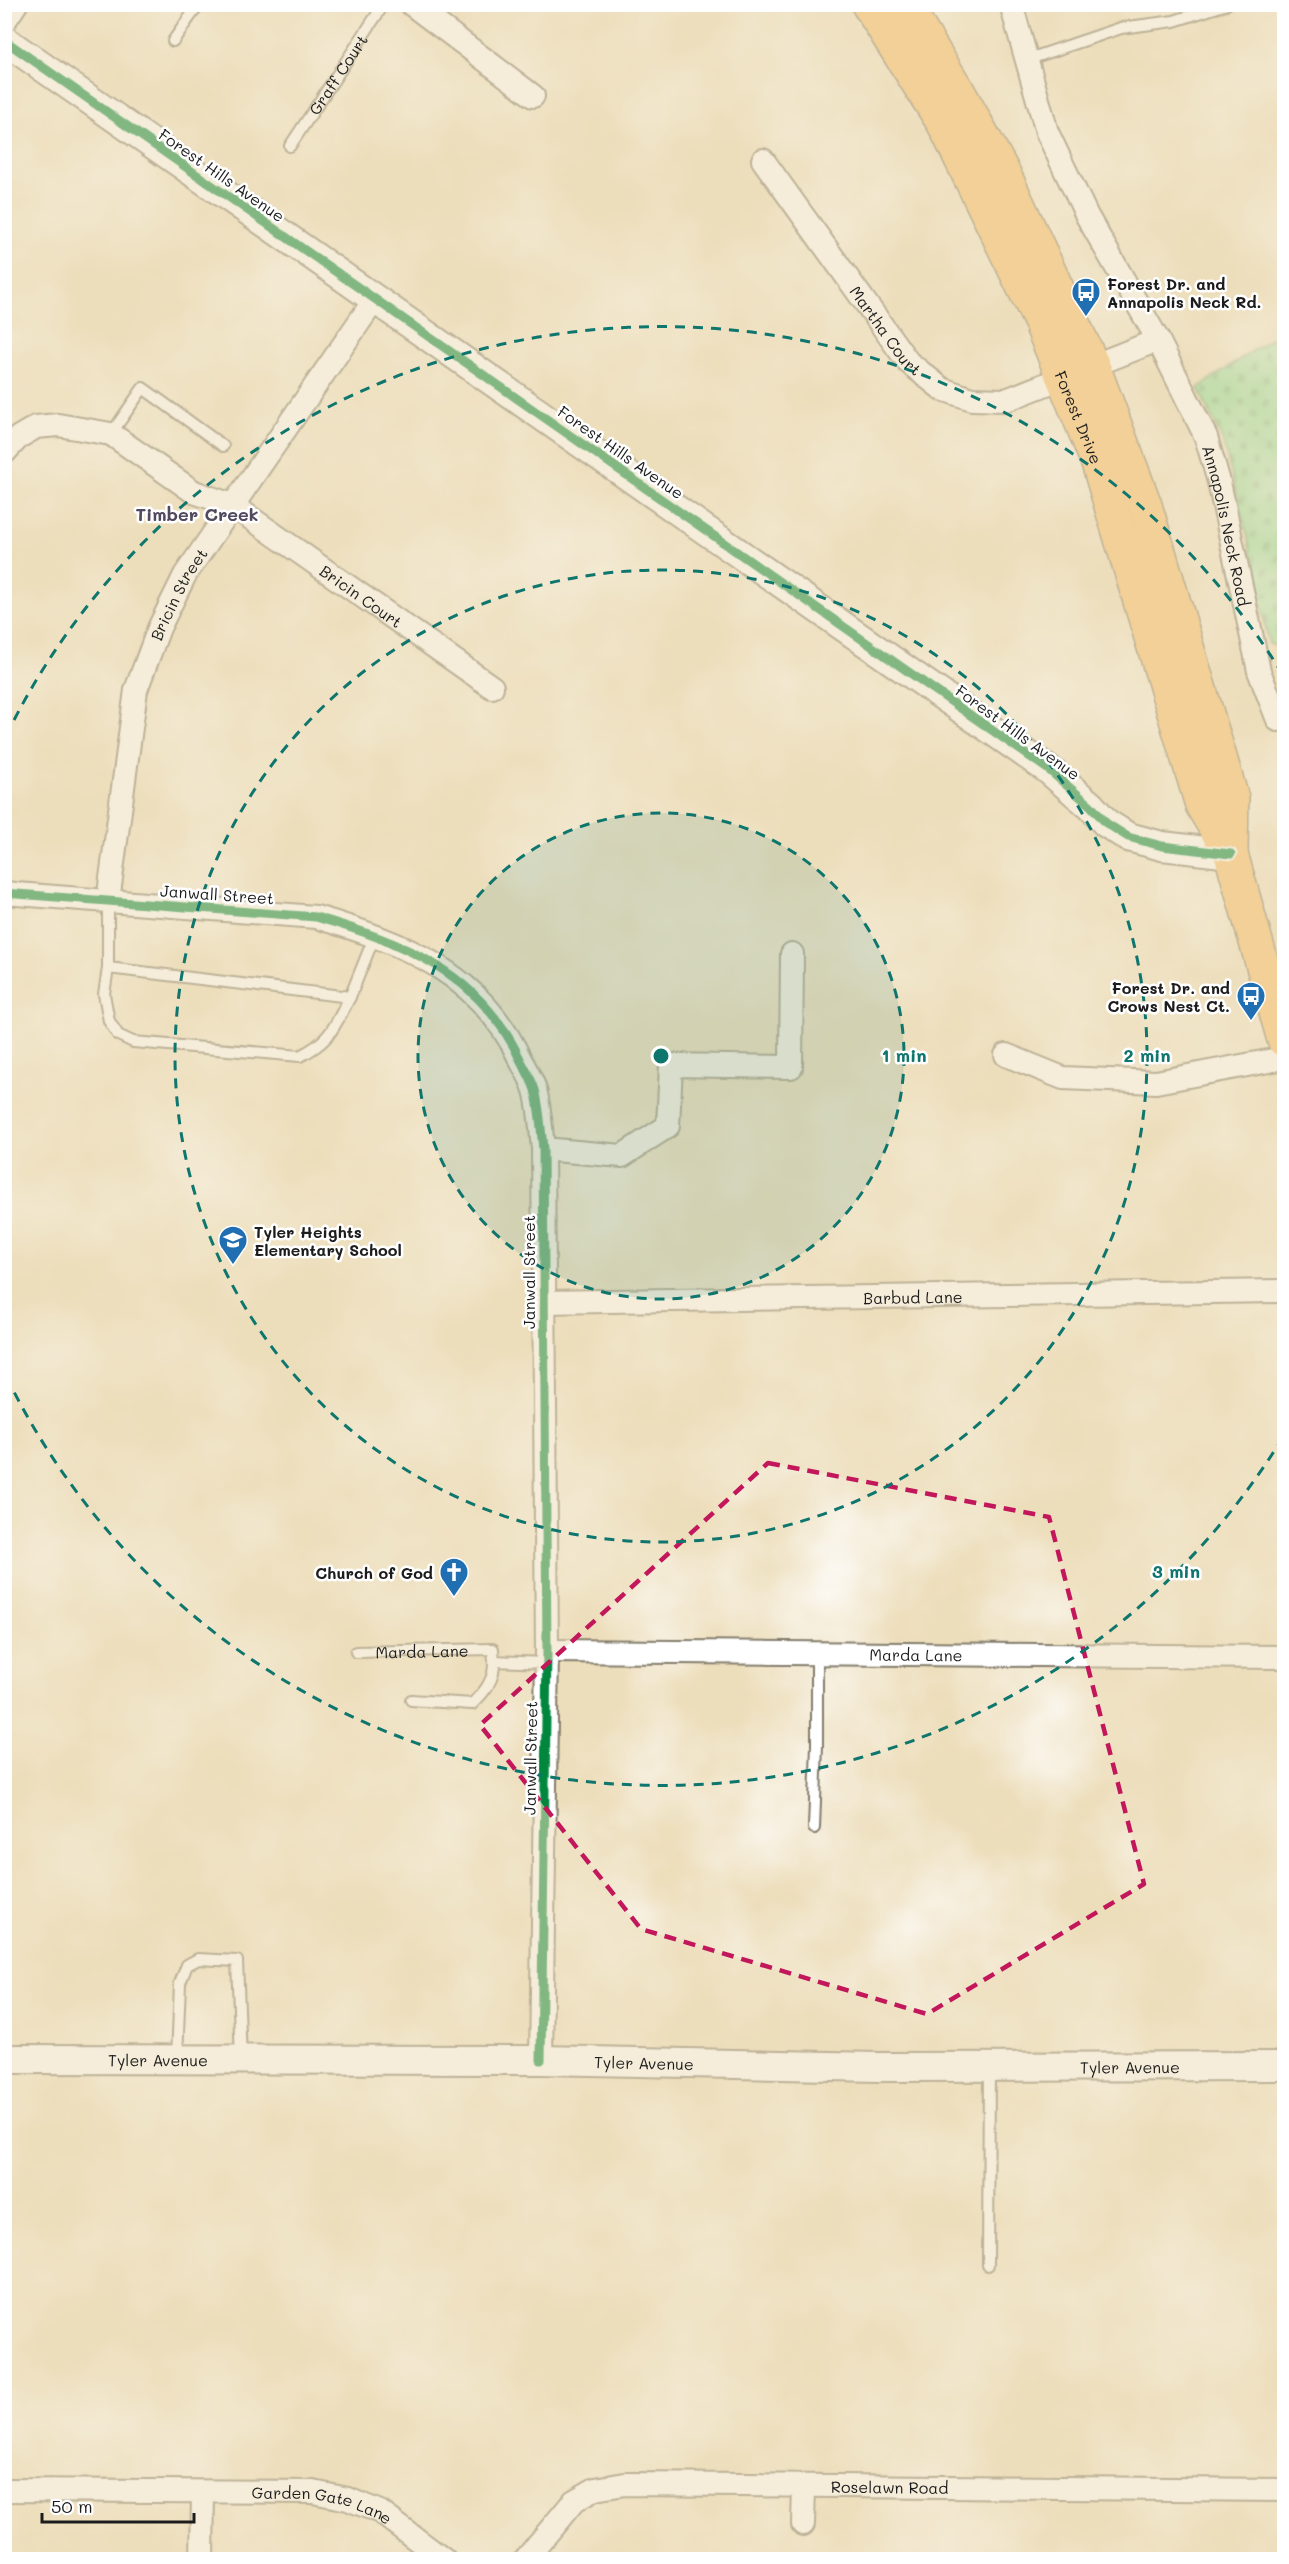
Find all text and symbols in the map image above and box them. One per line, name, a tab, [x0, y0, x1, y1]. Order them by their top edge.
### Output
street label: Graff Court	[303, 30, 372, 119]
street label: Forest Hills Avenue	[155, 124, 289, 226]
place label: Forest Dr. and Annapolis Neck Rd.	[1107, 273, 1261, 312]
bus stop icon: Forest Dr. and Annapolis Neck Rd.	[1070, 276, 1102, 318]
street label: Martha Court	[846, 281, 926, 379]
street label: Forest Drive	[1051, 367, 1108, 467]
street label: Forest Hills Avenue	[554, 401, 688, 503]
street label: Annapolis Neck Road	[1198, 442, 1255, 608]
district label: Timber Creek	[136, 502, 258, 526]
street label: Bricin Street	[145, 543, 211, 643]
street label: Bricin Court	[316, 560, 407, 632]
street label: Forest Hills Avenue	[952, 680, 1084, 784]
street label: Janwall Street	[159, 880, 275, 908]
place label: Forest Dr. and Crows Nest Ct.	[1107, 977, 1230, 1016]
bus stop icon: Forest Dr. and Crows Nest Ct.	[1235, 980, 1267, 1022]
text: 1 min	[881, 1043, 927, 1067]
text: 2 min	[1123, 1043, 1171, 1067]
centre of rings	[651, 1046, 671, 1066]
street label: Janwall Street	[518, 1215, 539, 1329]
place label: Tyler Heights Elementary School	[254, 1221, 402, 1260]
school or university icon: Tyler Heights Elementary School	[217, 1224, 249, 1266]
street label: Barbud Lane	[863, 1285, 963, 1308]
church icon: Church of God	[438, 1556, 470, 1598]
text: 3 min	[1152, 1559, 1200, 1583]
place label: Church of God	[315, 1562, 433, 1583]
street label: Marda Lane	[375, 1639, 469, 1662]
street label: Marda Lane	[869, 1643, 963, 1665]
street label: Janwall Street	[519, 1701, 541, 1815]
street label: Tyler Avenue	[108, 2049, 208, 2070]
street label: Tyler Avenue	[594, 2051, 694, 2074]
street label: Tyler Avenue	[1080, 2056, 1180, 2077]
street label: Roselawn Road	[831, 2475, 949, 2497]
street label: Garden Gate Lane	[251, 2481, 397, 2528]
scale bar	[42, 2486, 194, 2524]
text: 50 m	[51, 2494, 93, 2518]

